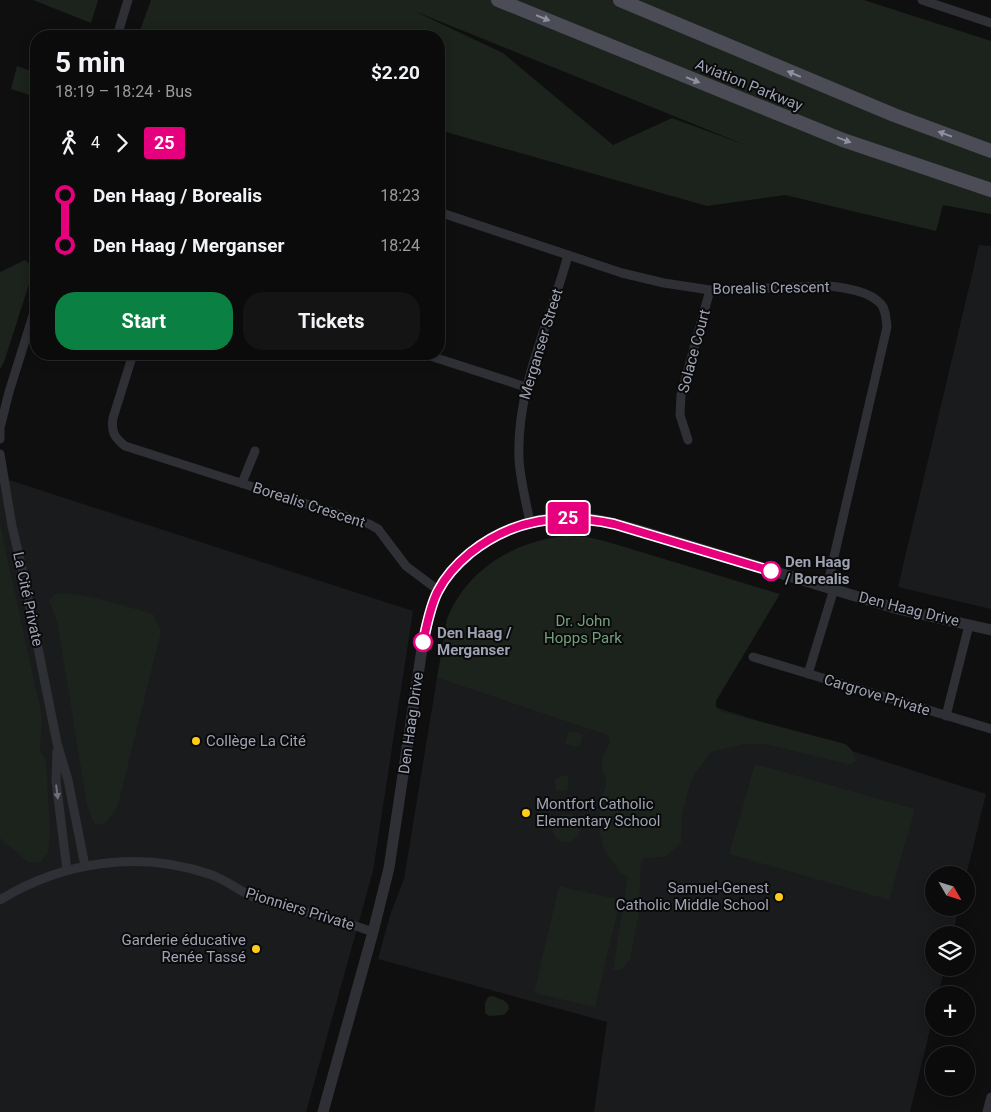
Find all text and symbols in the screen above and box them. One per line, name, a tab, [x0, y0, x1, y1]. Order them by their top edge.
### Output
one-way arrow	[536, 15, 550, 23]
text: 5 min	[55, 46, 125, 79]
street label: Aviation Parkway	[693, 55, 805, 115]
text: $2.20	[371, 61, 420, 84]
one-way arrow	[786, 70, 801, 78]
one-way arrow	[686, 77, 700, 85]
text: 18:19 – 18:24 · Bus	[55, 82, 192, 101]
icon: walk	[55, 129, 83, 157]
icon: forward	[108, 129, 136, 157]
one-way arrow	[937, 130, 952, 138]
text: 25	[154, 132, 175, 153]
text: 4	[91, 133, 100, 152]
one-way arrow	[837, 136, 852, 144]
text: Den Haag / Borealis	[93, 184, 262, 207]
text: 18:23	[380, 186, 420, 205]
text: Den Haag / Merganser	[93, 234, 284, 257]
text: 18:24	[380, 236, 420, 255]
street label: Borealis Crescent	[712, 278, 830, 298]
street label: Merganser Street	[516, 286, 566, 402]
button: Start	[55, 292, 233, 350]
button: Tickets	[243, 292, 420, 350]
street label: Solace Court	[674, 307, 714, 395]
street label: Borealis Crescent	[251, 478, 368, 532]
line badge: 25	[546, 502, 590, 534]
text: 25	[558, 507, 578, 528]
street label: La Cité Private	[9, 550, 47, 648]
place label: Den Haag / Borealis	[784, 553, 850, 588]
marker: Den Haag / Borealis	[761, 561, 781, 581]
street label: Den Haag Drive	[857, 588, 961, 630]
park label: Dr. John Hopps Park	[544, 612, 622, 647]
place label: Den Haag / Merganser	[437, 624, 512, 659]
marker: Den Haag / Merganser	[413, 632, 433, 652]
street label: Cargrove Private	[822, 670, 932, 720]
street label: Den Haag Drive	[395, 671, 427, 775]
place label: Collège La Cité	[206, 732, 306, 750]
marker: Collège La Cité	[190, 735, 202, 747]
one-way arrow	[54, 784, 62, 800]
place label: Montfort Catholic Elementary School	[536, 795, 660, 830]
marker: Montfort Catholic Elementary School	[520, 807, 532, 819]
north arrow	[925, 866, 975, 916]
map controls	[925, 866, 975, 1096]
place label: Samuel-Genest Catholic Middle School	[616, 879, 769, 914]
street label: Pionniers Private	[243, 884, 357, 934]
marker: Samuel-Genest Catholic Middle School	[773, 891, 785, 903]
button: layers	[925, 926, 975, 976]
place label: Garderie éducative Renée Tassé	[121, 931, 246, 966]
marker: Garderie éducative Renée Tassé	[250, 943, 262, 955]
button: +	[925, 986, 975, 1036]
button: −	[925, 1046, 975, 1096]

